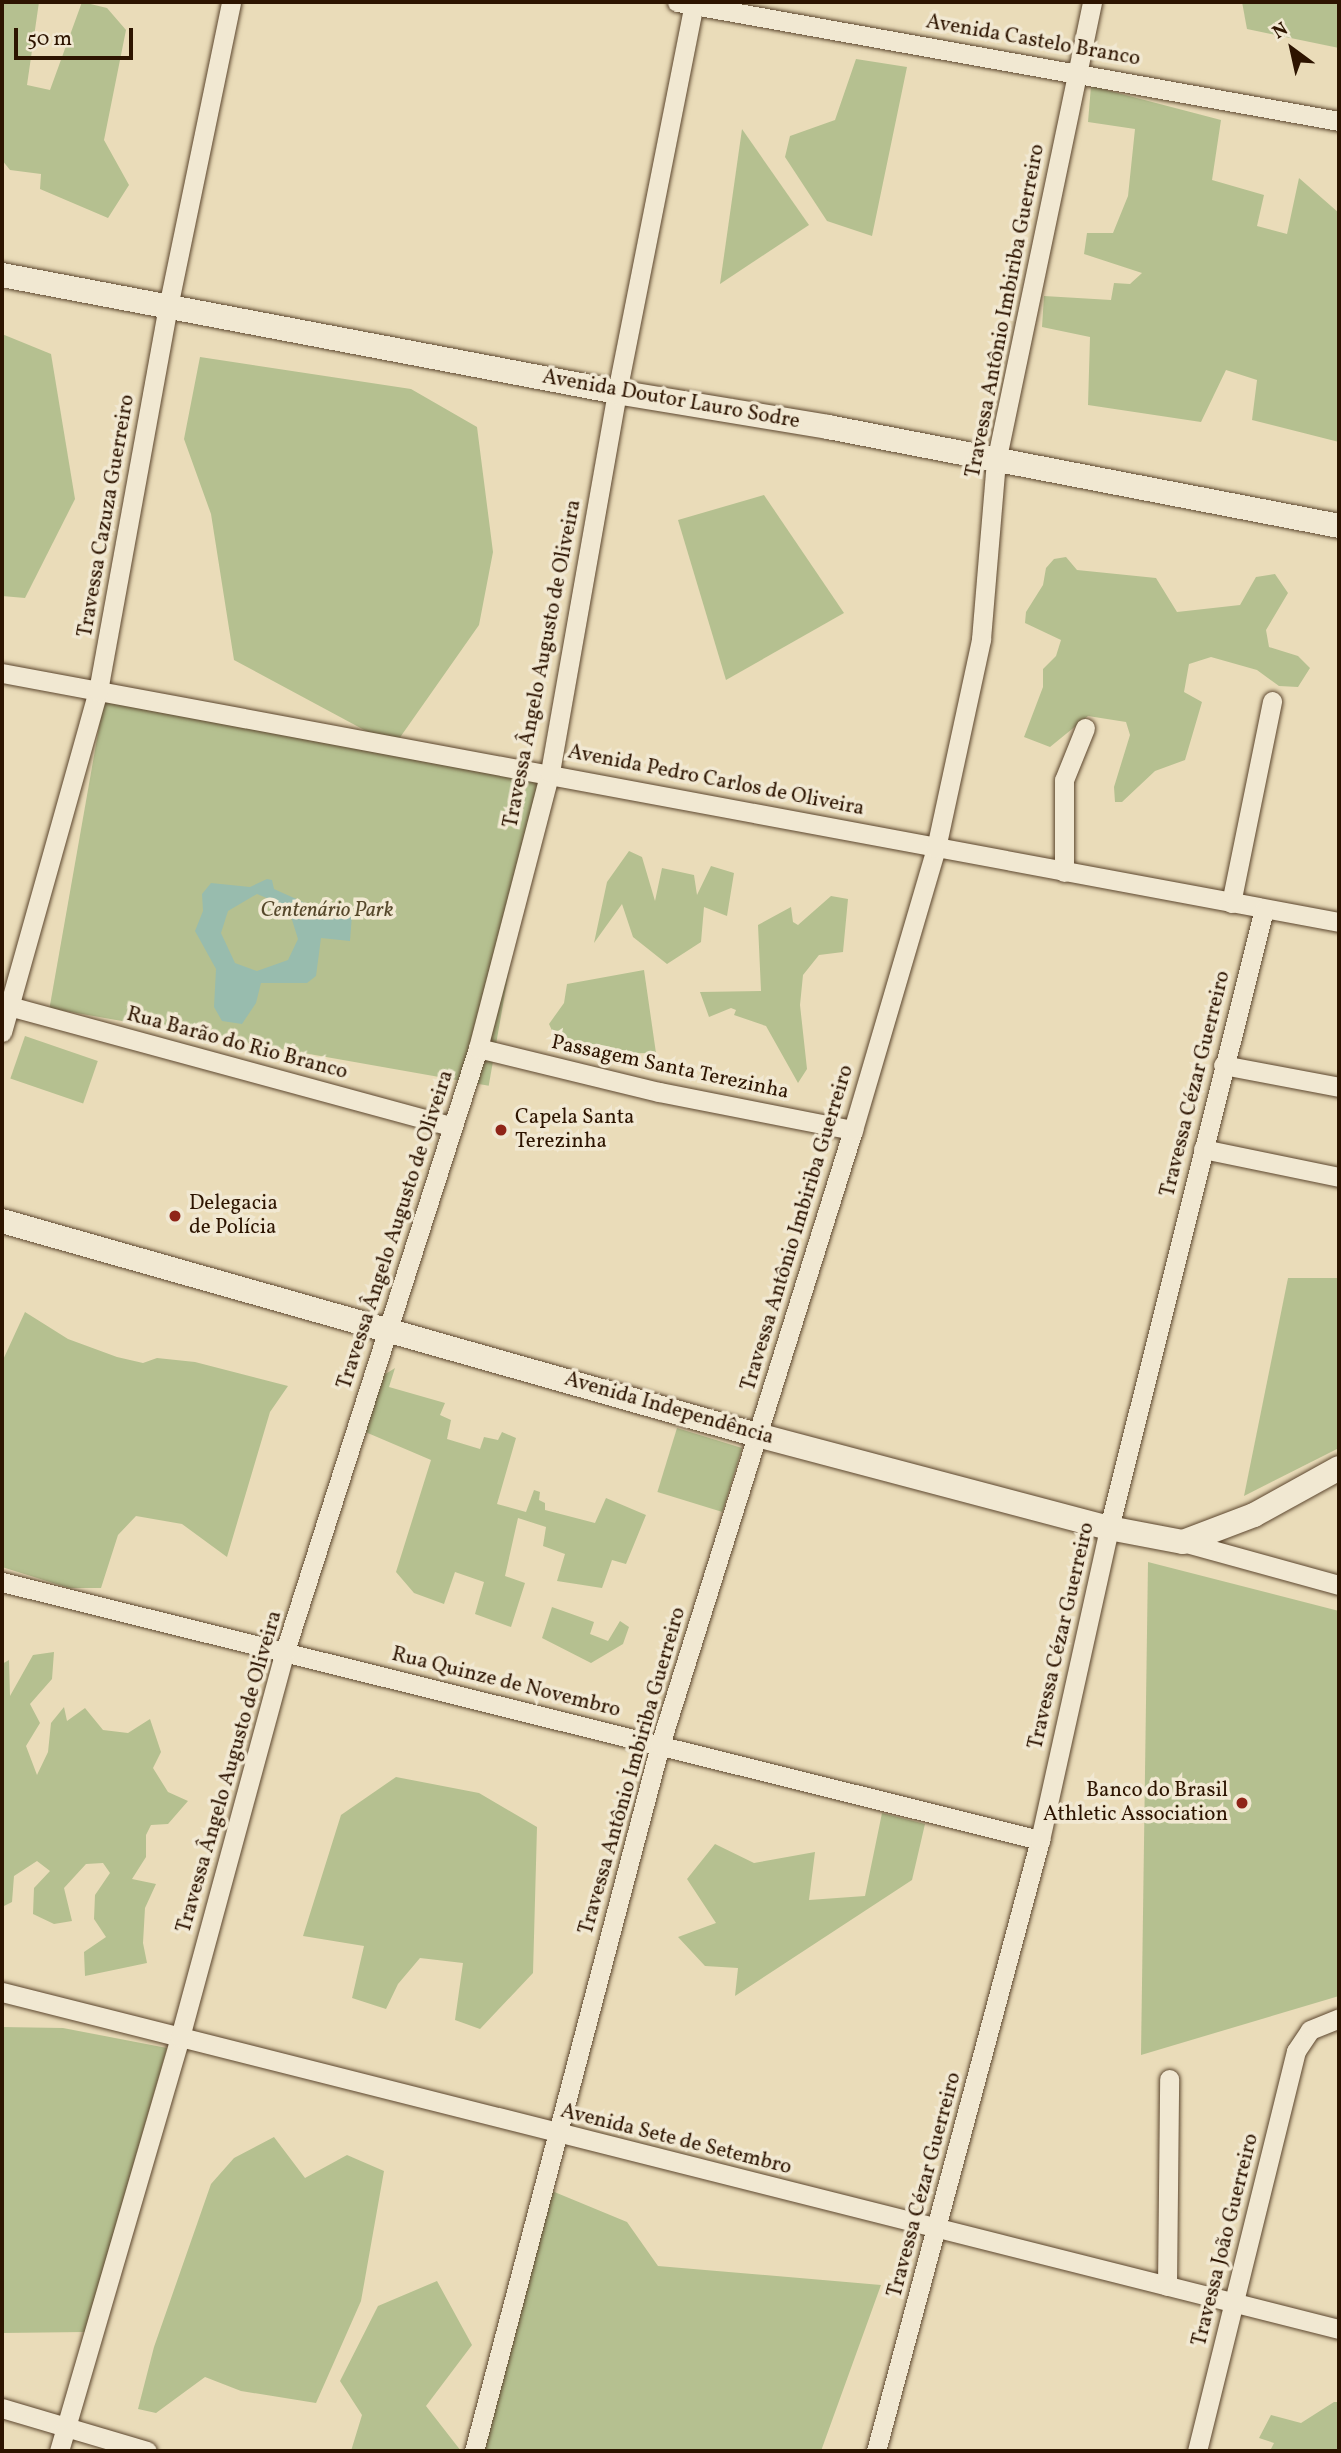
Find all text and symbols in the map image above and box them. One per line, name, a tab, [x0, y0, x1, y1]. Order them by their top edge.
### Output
street label: Avenida Castelo Branco	[924, 10, 1142, 72]
scale bar	[18, 14, 136, 58]
north arrow	[1257, 14, 1327, 84]
text: N	[1268, 17, 1293, 46]
text: 50 m	[27, 25, 72, 54]
street label: Travessa Antônio Imbiriba Guerreiro	[961, 142, 1051, 480]
street label: Avenida Doutor Lauro Sodre	[540, 365, 802, 435]
street label: Travessa Cazuza Guerreiro	[73, 393, 141, 639]
street label: Travessa Ângelo Augusto de Oliveira	[499, 498, 587, 830]
street label: Avenida Pedro Carlos de Oliveira	[566, 740, 866, 822]
park label: Centenário Park	[261, 898, 393, 924]
street label: Travessa Cézar Guerreiro	[1156, 968, 1236, 1200]
street label: Rua Barão do Rio Branco	[124, 1002, 350, 1086]
street label: Passagem Santa Terezinha	[549, 1030, 791, 1106]
street label: Travessa Antônio Imbiriba Guerreiro	[736, 1062, 860, 1394]
street label: Travessa Ângelo Augusto de Oliveira	[332, 1067, 460, 1393]
place label: Capela Santa Terezinha	[515, 1105, 635, 1155]
marker: Capela Santa Terezinha	[493, 1122, 509, 1138]
place label: Delegacia de Polícia	[189, 1191, 278, 1241]
marker: Delegacia de Polícia	[167, 1208, 183, 1224]
street label: Avenida Independência	[561, 1367, 777, 1451]
street label: Travessa Cézar Guerreiro	[1024, 1520, 1100, 1752]
street label: Travessa Antônio Imbiriba Guerreiro	[574, 1604, 692, 1938]
street label: Travessa Ângelo Augusto de Oliveira	[172, 1608, 288, 1936]
street label: Rua Quinze de Novembro	[389, 1642, 623, 1724]
place label: Banco do Brasil Athletic Association	[1043, 1778, 1228, 1828]
marker: Banco do Brasil Athletic Association	[1234, 1795, 1250, 1811]
street label: Travessa Cézar Guerreiro	[883, 2070, 967, 2300]
street label: Avenida Sete de Setembro	[558, 2099, 794, 2181]
street label: Travessa João Guerreiro	[1187, 2131, 1265, 2349]

